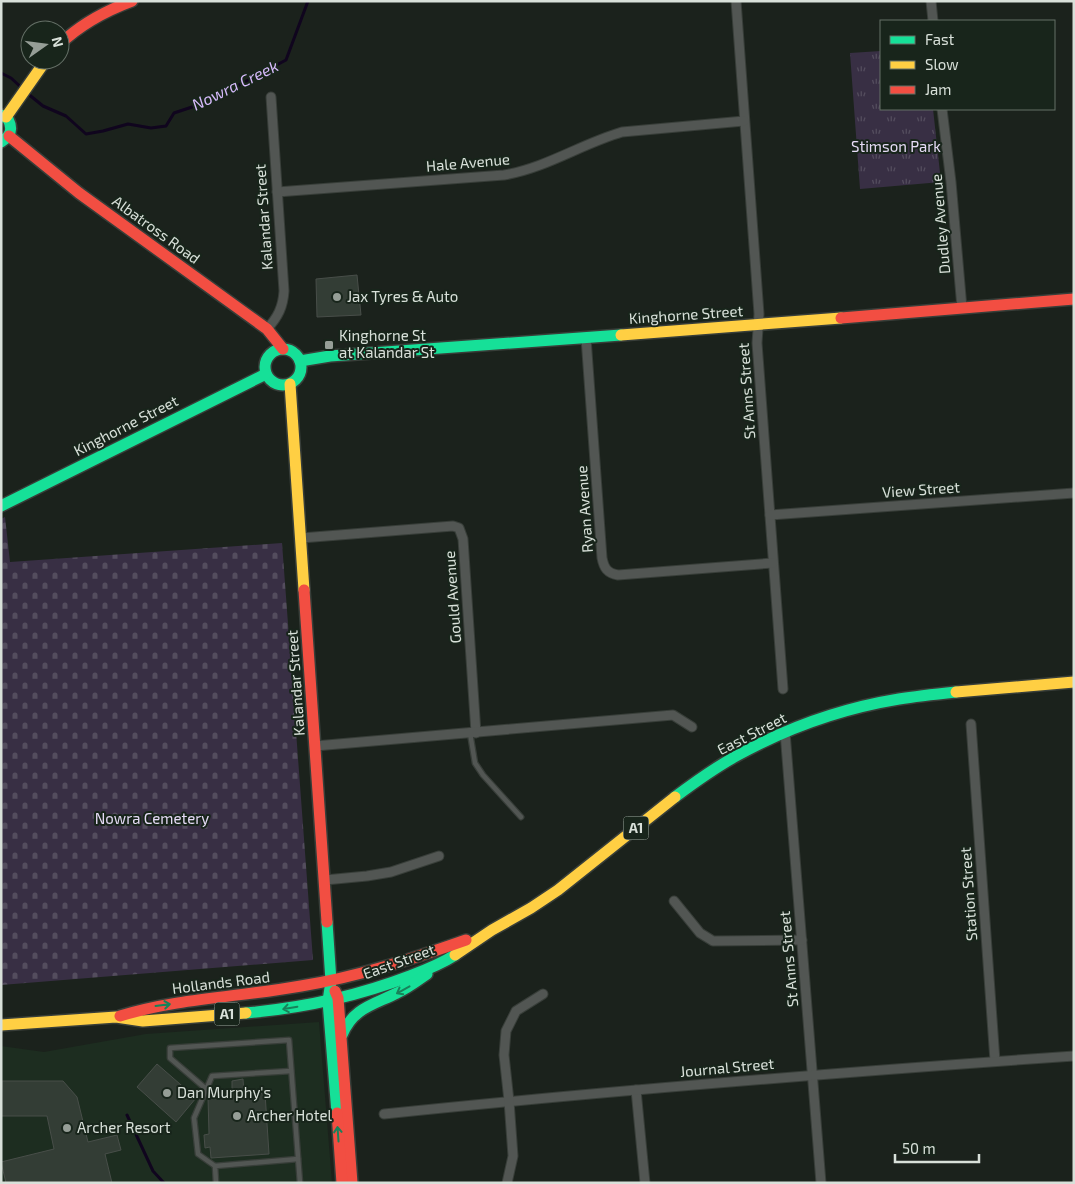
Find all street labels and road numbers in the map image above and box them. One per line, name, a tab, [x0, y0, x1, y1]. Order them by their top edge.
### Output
street label: Hale Avenue	[425, 149, 511, 175]
street label: Kalandar Street	[250, 163, 276, 271]
street label: Dudley Avenue	[927, 173, 953, 275]
street label: Albatross Road	[109, 191, 204, 267]
street label: Kinghorne Street	[628, 301, 744, 327]
street label: St Anns Street	[734, 342, 758, 440]
street label: Kinghorne Street	[70, 391, 181, 459]
street label: Ryan Avenue	[572, 465, 596, 553]
street label: View Street	[881, 477, 961, 501]
street label: Gould Avenue	[440, 550, 464, 644]
street label: Kalandar Street	[282, 629, 308, 737]
street label: East Street	[714, 708, 789, 758]
road number: A1	[624, 816, 648, 840]
street label: Station Street	[956, 846, 980, 942]
street label: St Anns Street	[775, 910, 801, 1008]
street label: East Street	[360, 940, 437, 982]
street label: Hollands Road	[171, 967, 271, 997]
road number: A1	[214, 1002, 240, 1026]
street label: Journal Street	[679, 1054, 775, 1080]

